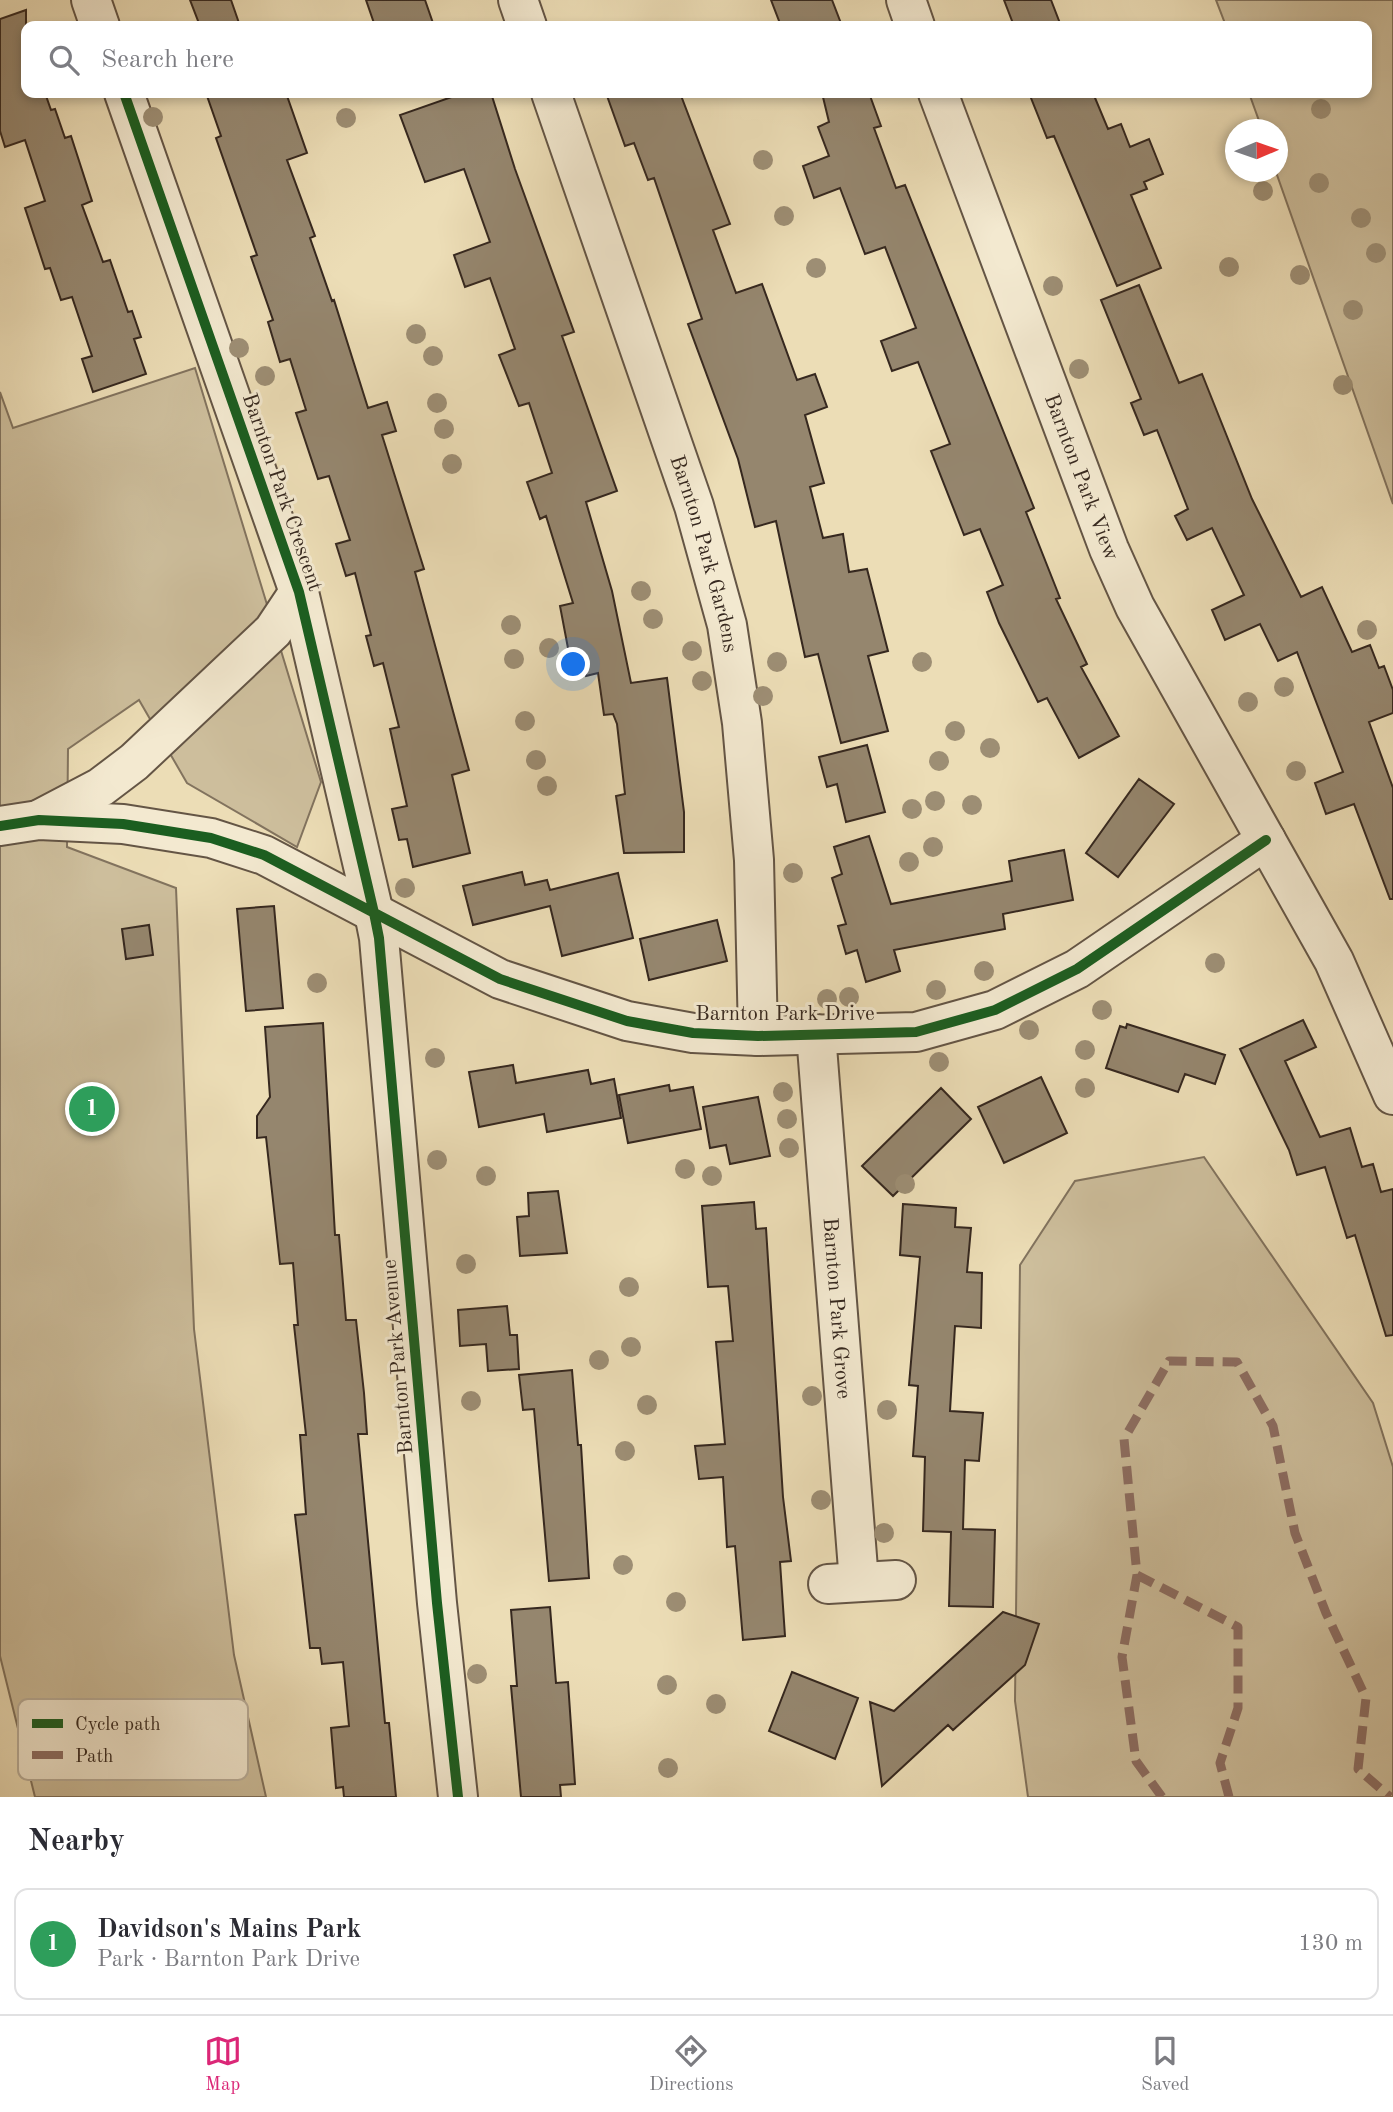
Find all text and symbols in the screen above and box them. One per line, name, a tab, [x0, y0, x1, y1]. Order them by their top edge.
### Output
search box	[21, 21, 1372, 98]
icon: search	[45, 41, 83, 79]
text: Search here	[101, 47, 234, 73]
north arrow	[1225, 119, 1288, 182]
street label: Barnton Park Crescent	[238, 391, 325, 594]
street label: Barnton Park View	[1040, 391, 1122, 564]
street label: Barnton Park Gardens	[665, 453, 740, 654]
your location	[556, 647, 590, 681]
street label: Barnton Park Drive	[695, 1004, 875, 1025]
pin: 1	[69, 1083, 115, 1135]
street label: Barnton Park Grove	[818, 1217, 854, 1400]
street label: Barnton Park Avenue	[380, 1259, 417, 1455]
legend	[18, 1699, 248, 1780]
text: Cycle path	[75, 1716, 161, 1735]
text: Path	[75, 1748, 113, 1767]
text: Nearby	[28, 1827, 125, 1857]
text: Davidson's Mains Park	[97, 1917, 361, 1943]
text: 1	[46, 1932, 60, 1955]
text: 130 m	[1298, 1932, 1363, 1955]
text: Park · Barnton Park Drive	[97, 1948, 360, 1971]
tab: Map	[204, 2032, 242, 2097]
tab: Directions	[649, 2032, 734, 2097]
tab: Saved	[1141, 2032, 1189, 2097]

